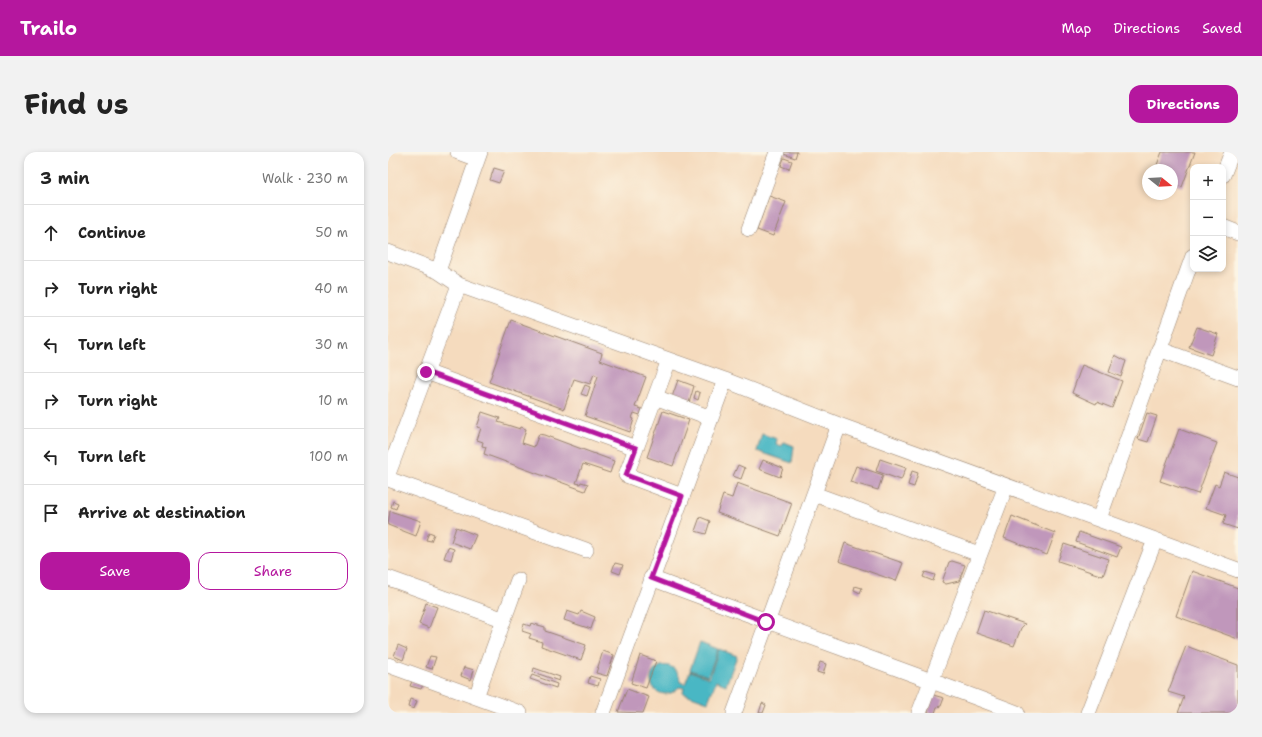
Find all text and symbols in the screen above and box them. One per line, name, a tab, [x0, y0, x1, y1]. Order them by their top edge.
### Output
text: Trailo	[20, 16, 77, 41]
text: Map	[1062, 19, 1092, 37]
text: Directions	[1114, 19, 1180, 37]
text: Saved	[1202, 19, 1242, 37]
text: Find us	[24, 85, 129, 123]
button: Directions	[1129, 85, 1238, 123]
north arrow	[1142, 164, 1178, 200]
map controls	[1190, 164, 1226, 272]
button: +	[1190, 164, 1226, 200]
text: 3 min	[40, 167, 90, 189]
text: Walk · 230 m	[262, 170, 348, 187]
button: −	[1190, 200, 1226, 236]
icon: ahead	[40, 222, 62, 244]
text: Continue	[78, 223, 146, 243]
text: 50 m	[315, 224, 348, 241]
button: layers	[1190, 236, 1226, 272]
icon: right	[40, 278, 62, 300]
text: Turn right	[78, 279, 158, 299]
text: 40 m	[314, 280, 348, 297]
icon: left	[40, 334, 62, 356]
text: Turn left	[78, 335, 146, 355]
text: 30 m	[314, 336, 348, 353]
route end	[417, 363, 435, 381]
icon: right	[40, 390, 62, 412]
text: Turn right	[78, 391, 158, 411]
text: 10 m	[318, 392, 348, 409]
icon: left	[40, 446, 62, 468]
text: Turn left	[78, 447, 146, 467]
text: 100 m	[309, 448, 348, 465]
icon: arrive	[40, 502, 62, 524]
text: Arrive at destination	[78, 503, 246, 523]
button: Save	[40, 552, 190, 590]
button: Share	[198, 552, 348, 590]
route start	[757, 613, 775, 631]

